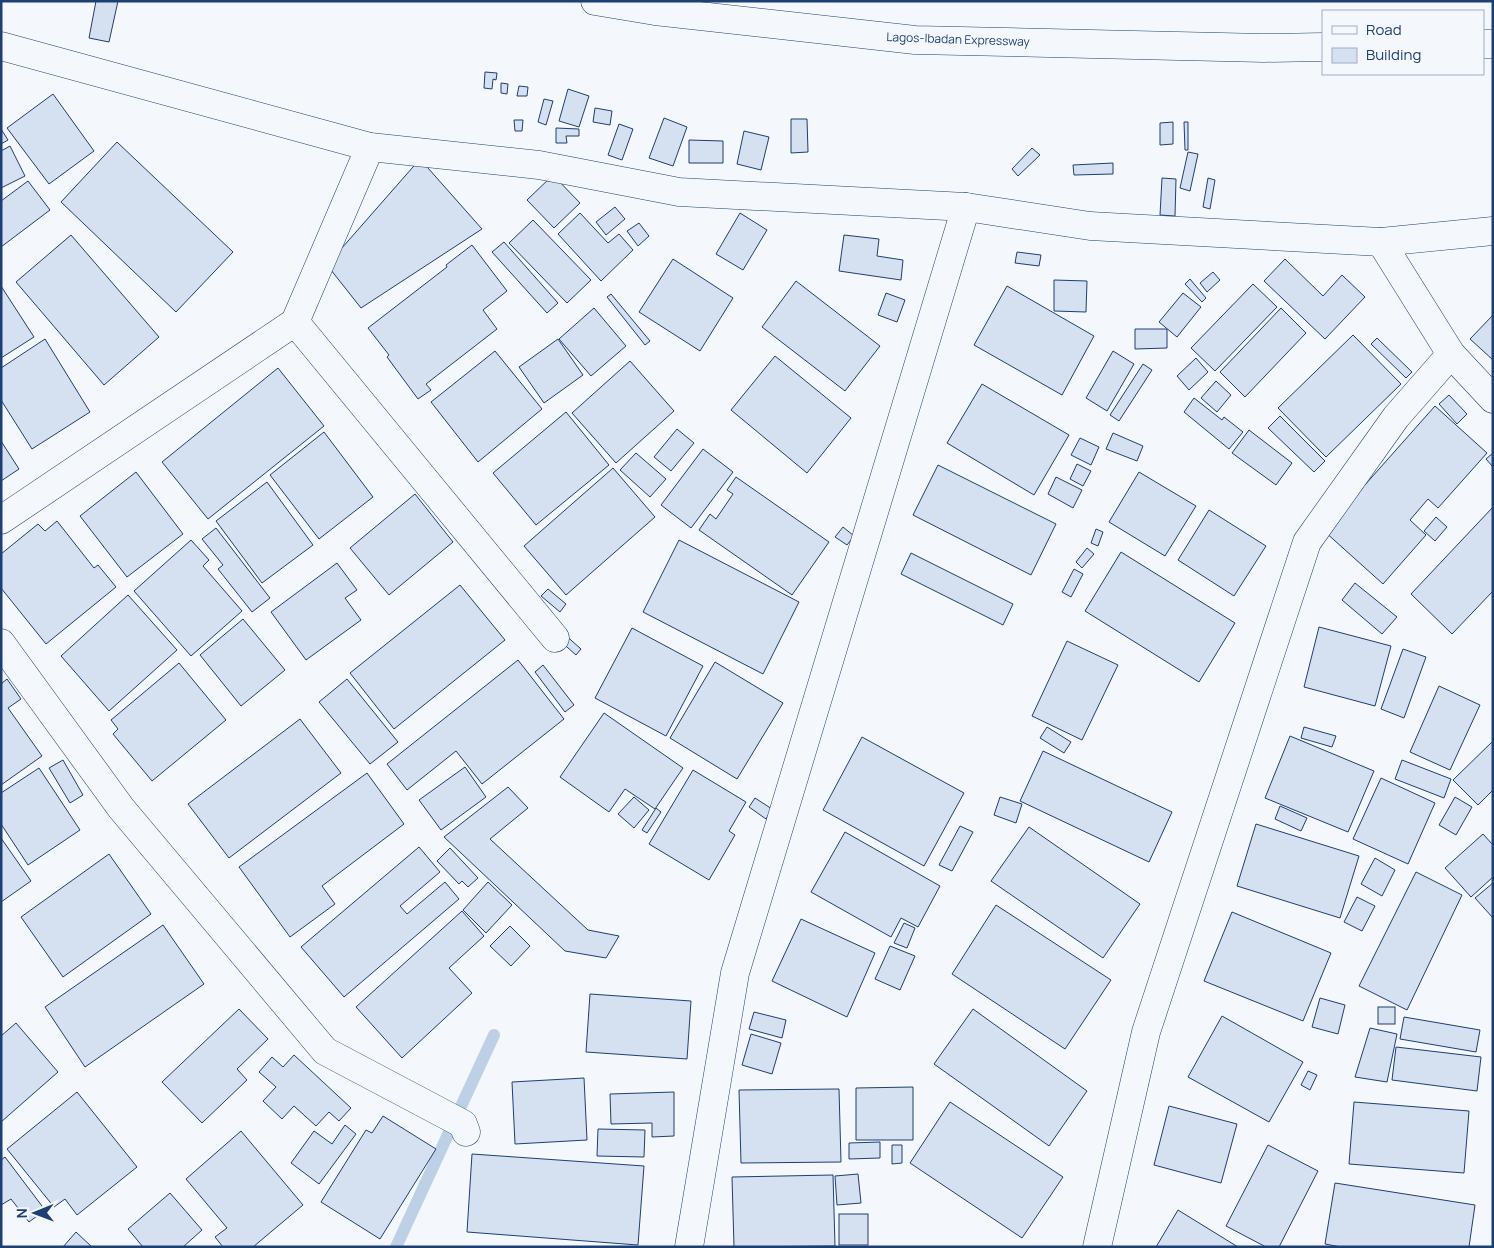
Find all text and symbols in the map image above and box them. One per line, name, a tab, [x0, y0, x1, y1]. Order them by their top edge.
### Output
legend	[1322, 10, 1484, 75]
text: Road	[1366, 19, 1402, 40]
street label: Lagos-Ibadan Expressway	[886, 28, 1031, 50]
text: Building	[1366, 44, 1421, 65]
north arrow	[10, 1188, 60, 1238]
text: N	[12, 1208, 31, 1218]

